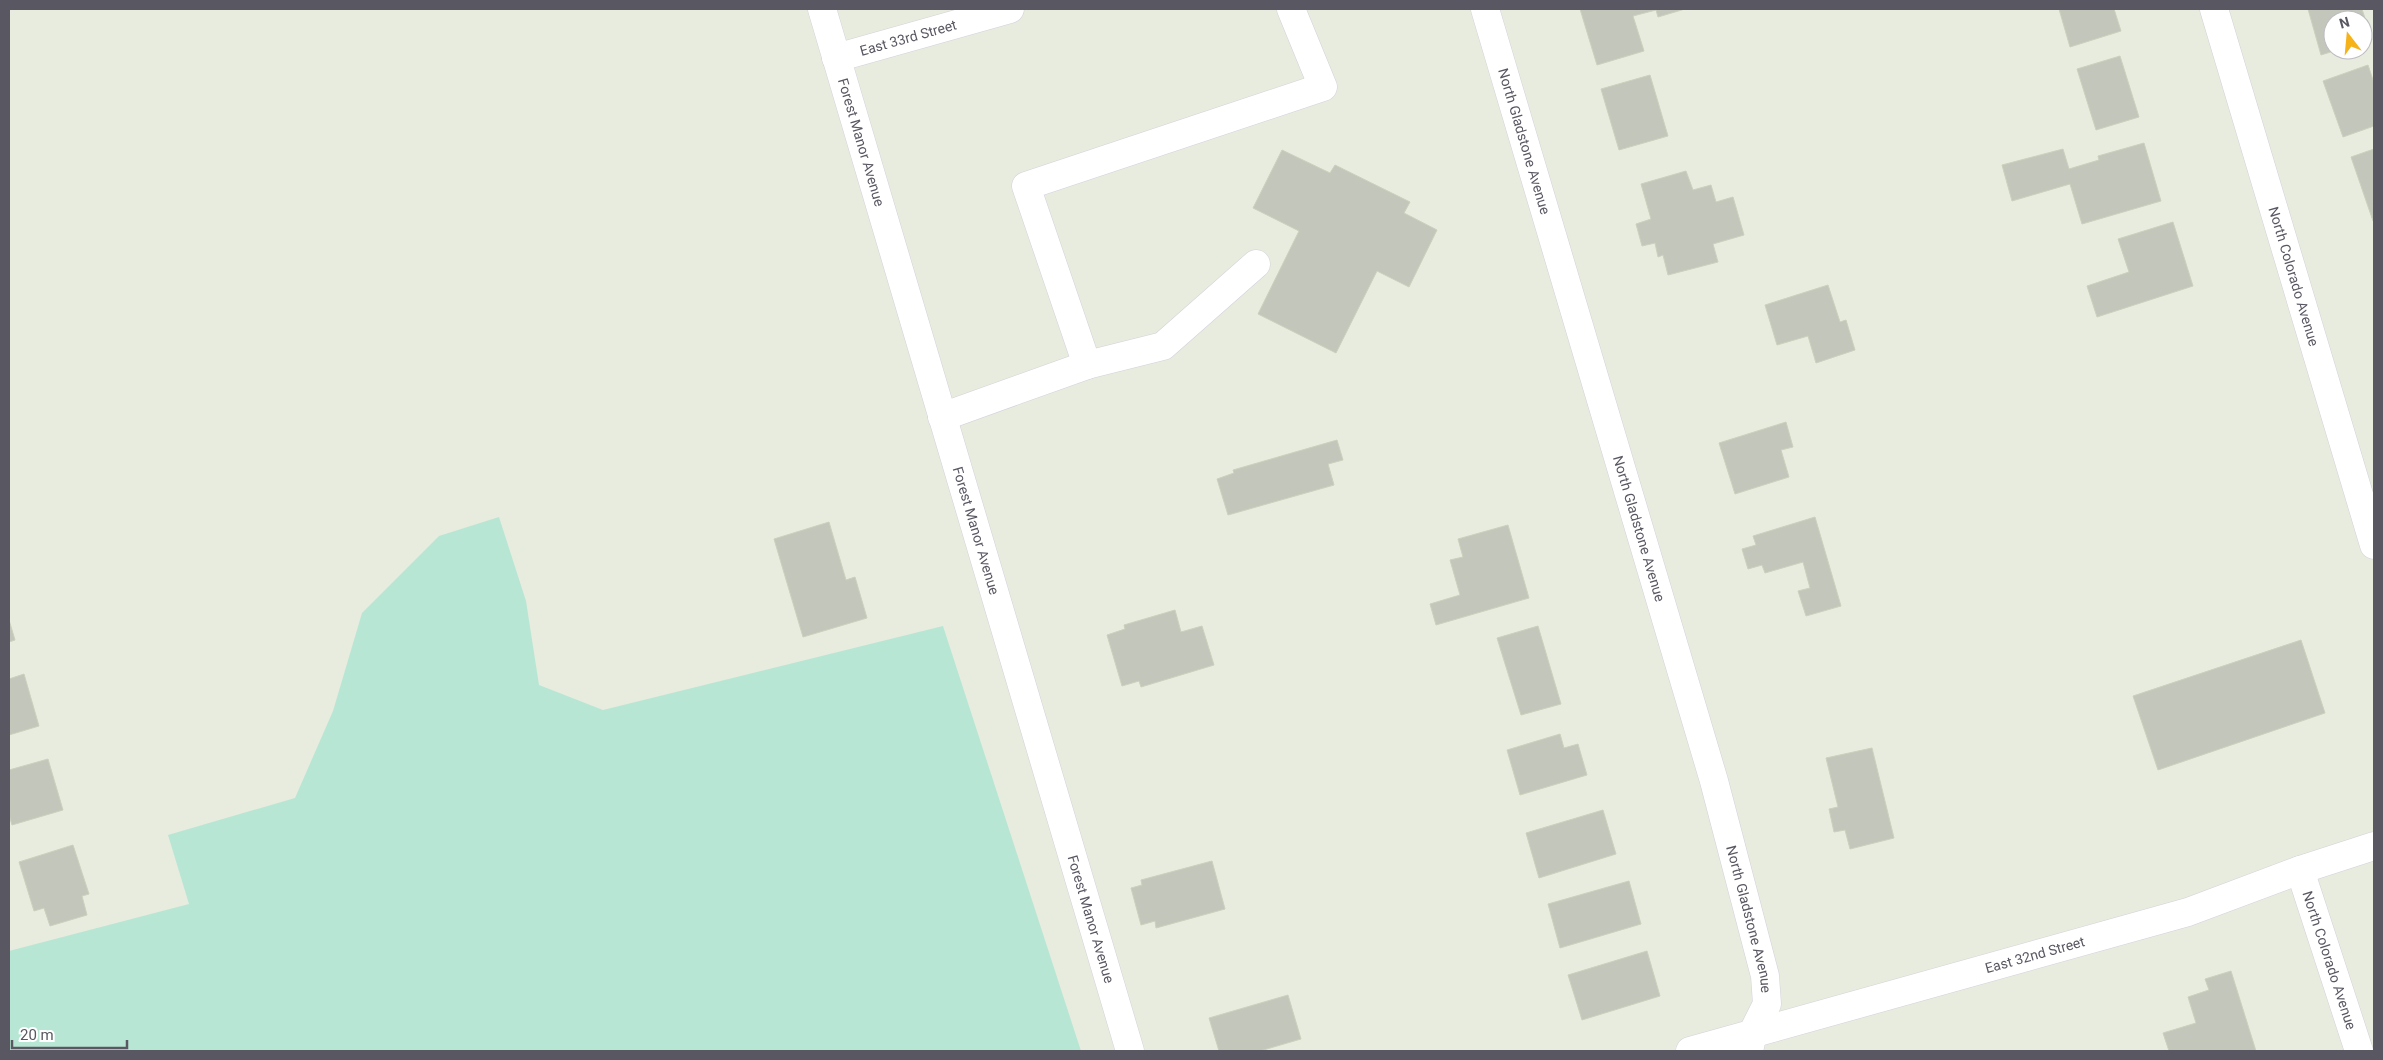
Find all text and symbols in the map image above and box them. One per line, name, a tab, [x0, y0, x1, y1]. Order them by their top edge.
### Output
north arrow	[2323, 10, 2373, 60]
text: N	[2337, 13, 2351, 32]
street label: East 33rd Street	[858, 16, 959, 59]
street label: North Gladstone Avenue	[1495, 66, 1553, 216]
street label: Forest Manor Avenue	[835, 76, 888, 208]
street label: North Colorado Avenue	[2265, 205, 2322, 348]
street label: North Gladstone Avenue	[1610, 454, 1668, 604]
street label: Forest Manor Avenue	[950, 465, 1003, 597]
street label: North Gladstone Avenue	[1723, 844, 1774, 993]
street label: Forest Manor Avenue	[1065, 853, 1117, 985]
street label: North Colorado Avenue	[2299, 889, 2359, 1032]
street label: East 32nd Street	[1983, 933, 2087, 976]
scale bar	[12, 1018, 128, 1050]
text: 20 m	[20, 1026, 54, 1044]

